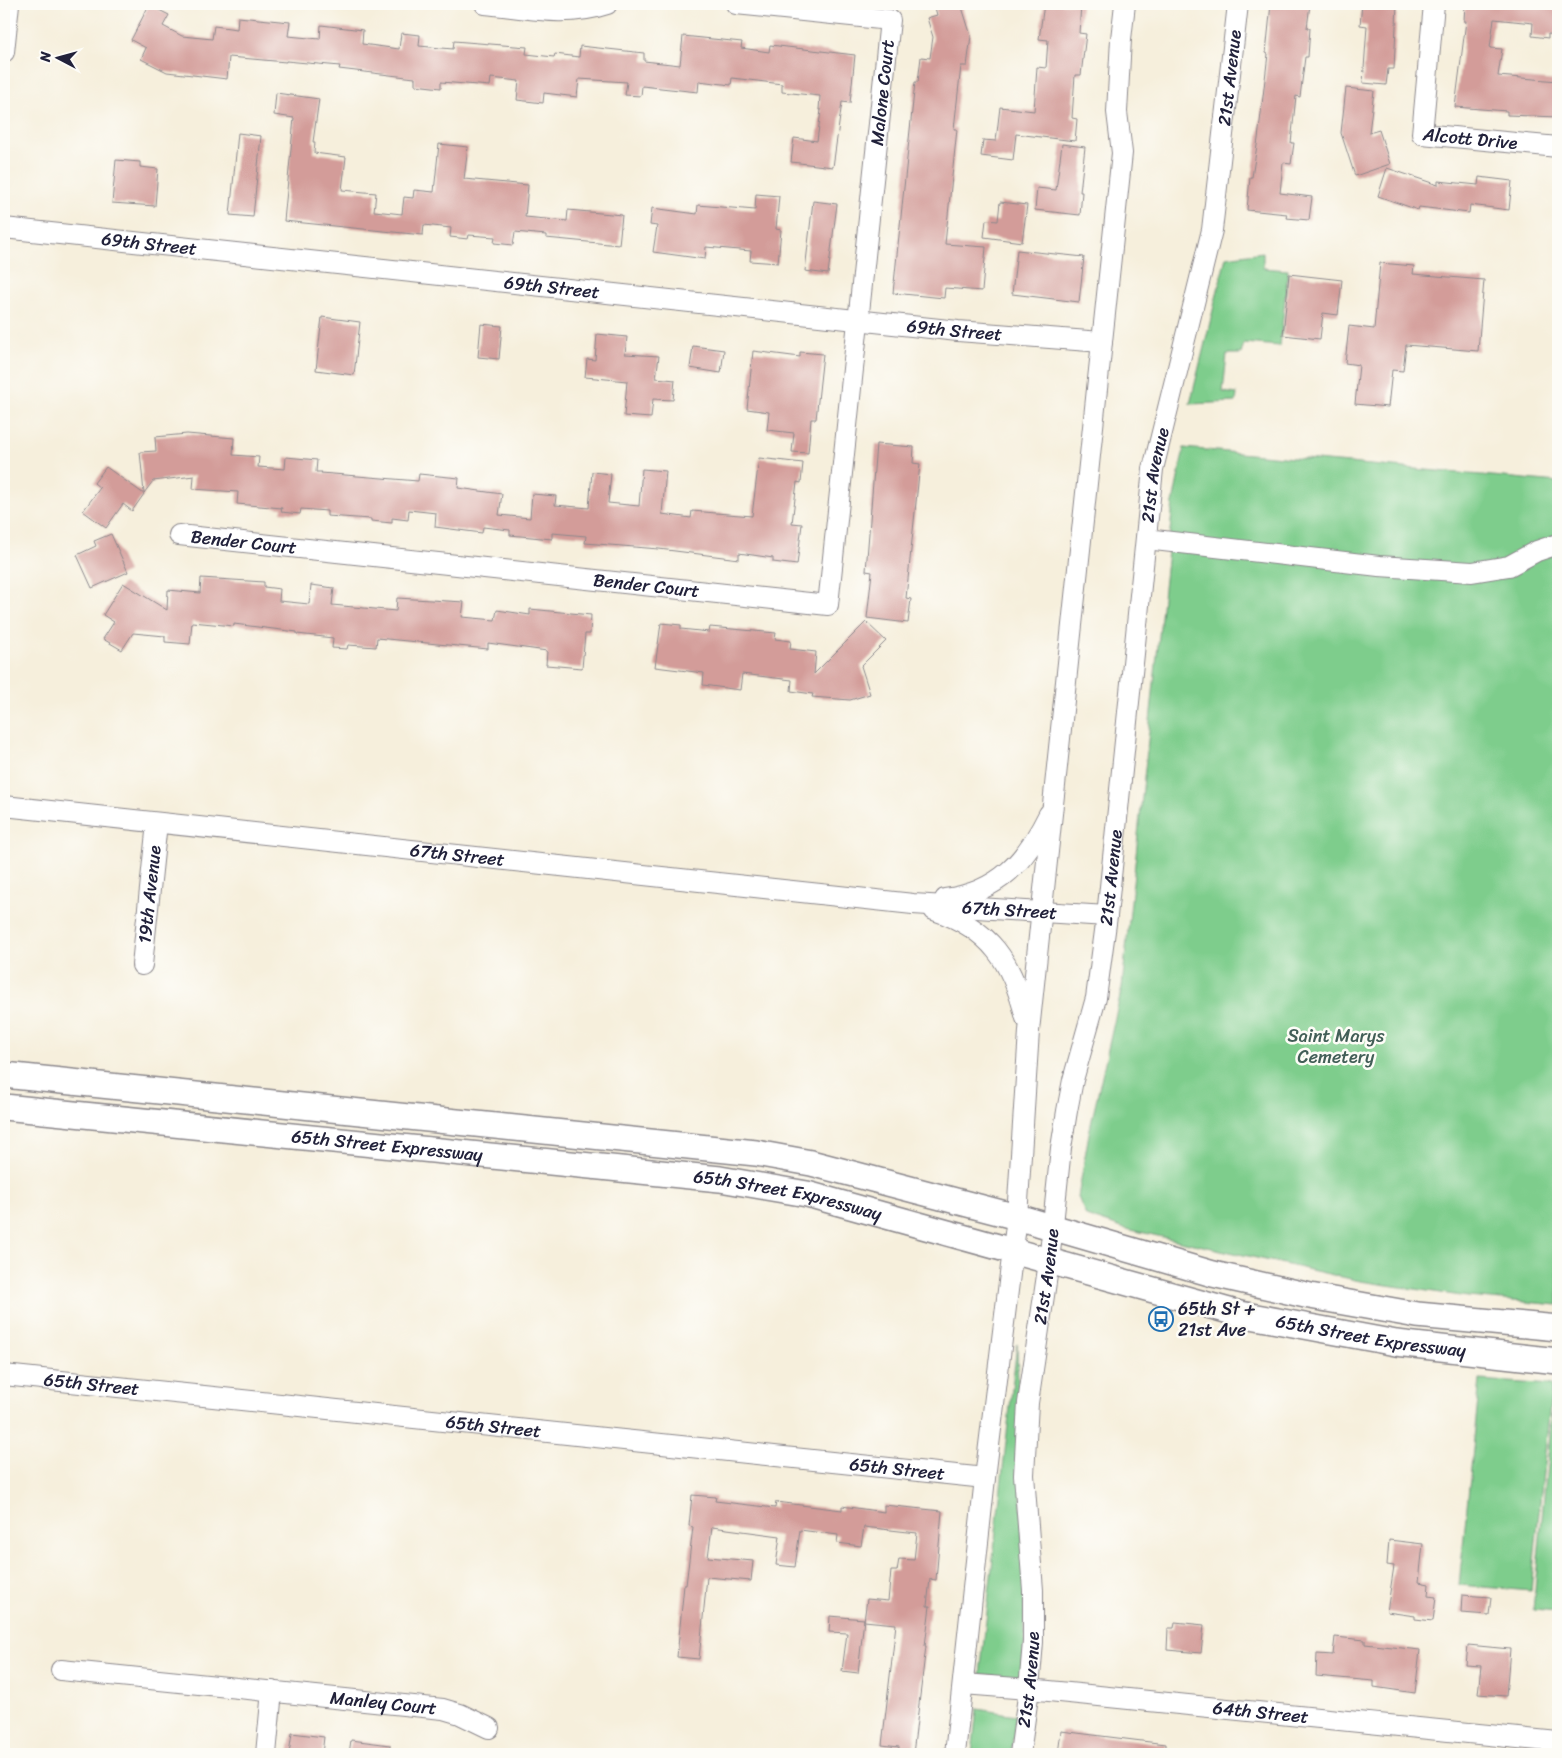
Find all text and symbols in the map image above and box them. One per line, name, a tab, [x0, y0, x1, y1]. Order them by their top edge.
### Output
street label: 21st Avenue	[1208, 28, 1251, 128]
north arrow	[32, 32, 82, 82]
street label: Malone Court	[861, 38, 904, 147]
text: N	[33, 50, 59, 64]
street label: Alcott Drive	[1421, 118, 1519, 159]
street label: 69th Street	[100, 223, 199, 265]
street label: 69th Street	[503, 266, 601, 308]
street label: 69th Street	[905, 310, 1004, 350]
street label: 21st Avenue	[1132, 424, 1179, 524]
street label: Bender Court	[189, 520, 298, 564]
street label: Bender Court	[592, 564, 701, 607]
street label: 21st Avenue	[1090, 828, 1132, 928]
street label: 67th Street	[408, 834, 506, 876]
street label: 19th Avenue	[128, 844, 171, 945]
street label: 67th Street	[961, 891, 1058, 929]
park label: Saint Marys Cemetery	[1288, 1020, 1385, 1073]
street label: 65th Street Expressway	[290, 1120, 485, 1171]
street label: 65th Street Expressway	[692, 1160, 886, 1230]
street label: 21st Avenue	[1024, 1227, 1068, 1327]
place label: 65th St + 21st Ave	[1178, 1293, 1255, 1346]
street label: 65th Street Expressway	[1273, 1305, 1468, 1367]
bus stop icon: 65th St + 21st Ave	[1148, 1306, 1174, 1332]
street label: 65th Street	[42, 1363, 141, 1405]
street label: 65th Street	[444, 1405, 543, 1447]
street label: 65th Street	[848, 1448, 946, 1490]
street label: 21st Avenue	[1008, 1631, 1049, 1730]
street label: Manley Court	[329, 1682, 438, 1724]
street label: 64th Street	[1211, 1692, 1310, 1733]

